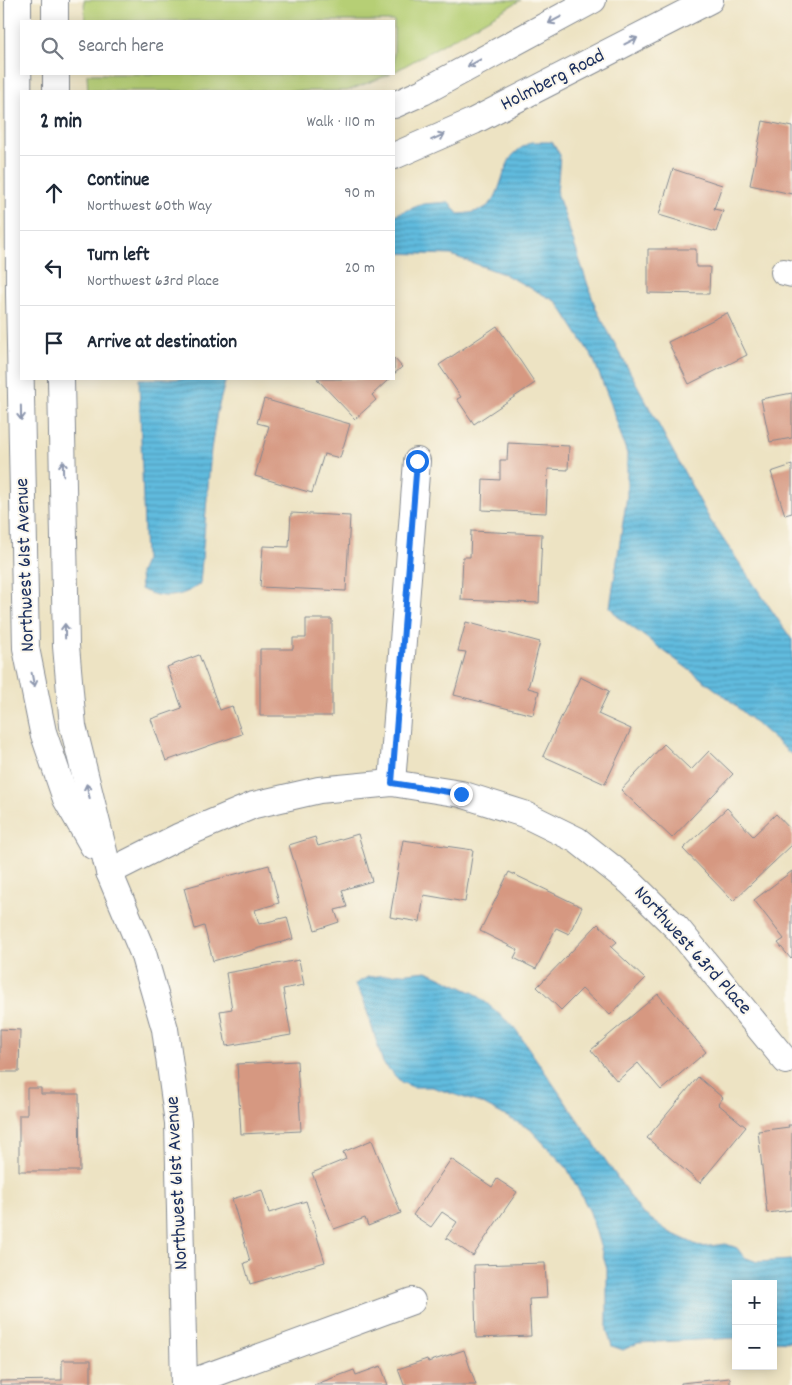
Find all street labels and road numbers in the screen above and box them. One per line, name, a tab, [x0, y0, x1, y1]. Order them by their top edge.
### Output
street label: Holmberg Road	[496, 43, 610, 119]
street label: Northwest 61st Avenue	[9, 477, 43, 652]
street label: Northwest 63rd Place	[626, 880, 758, 1022]
street label: Northwest 61st Avenue	[159, 1095, 197, 1271]

